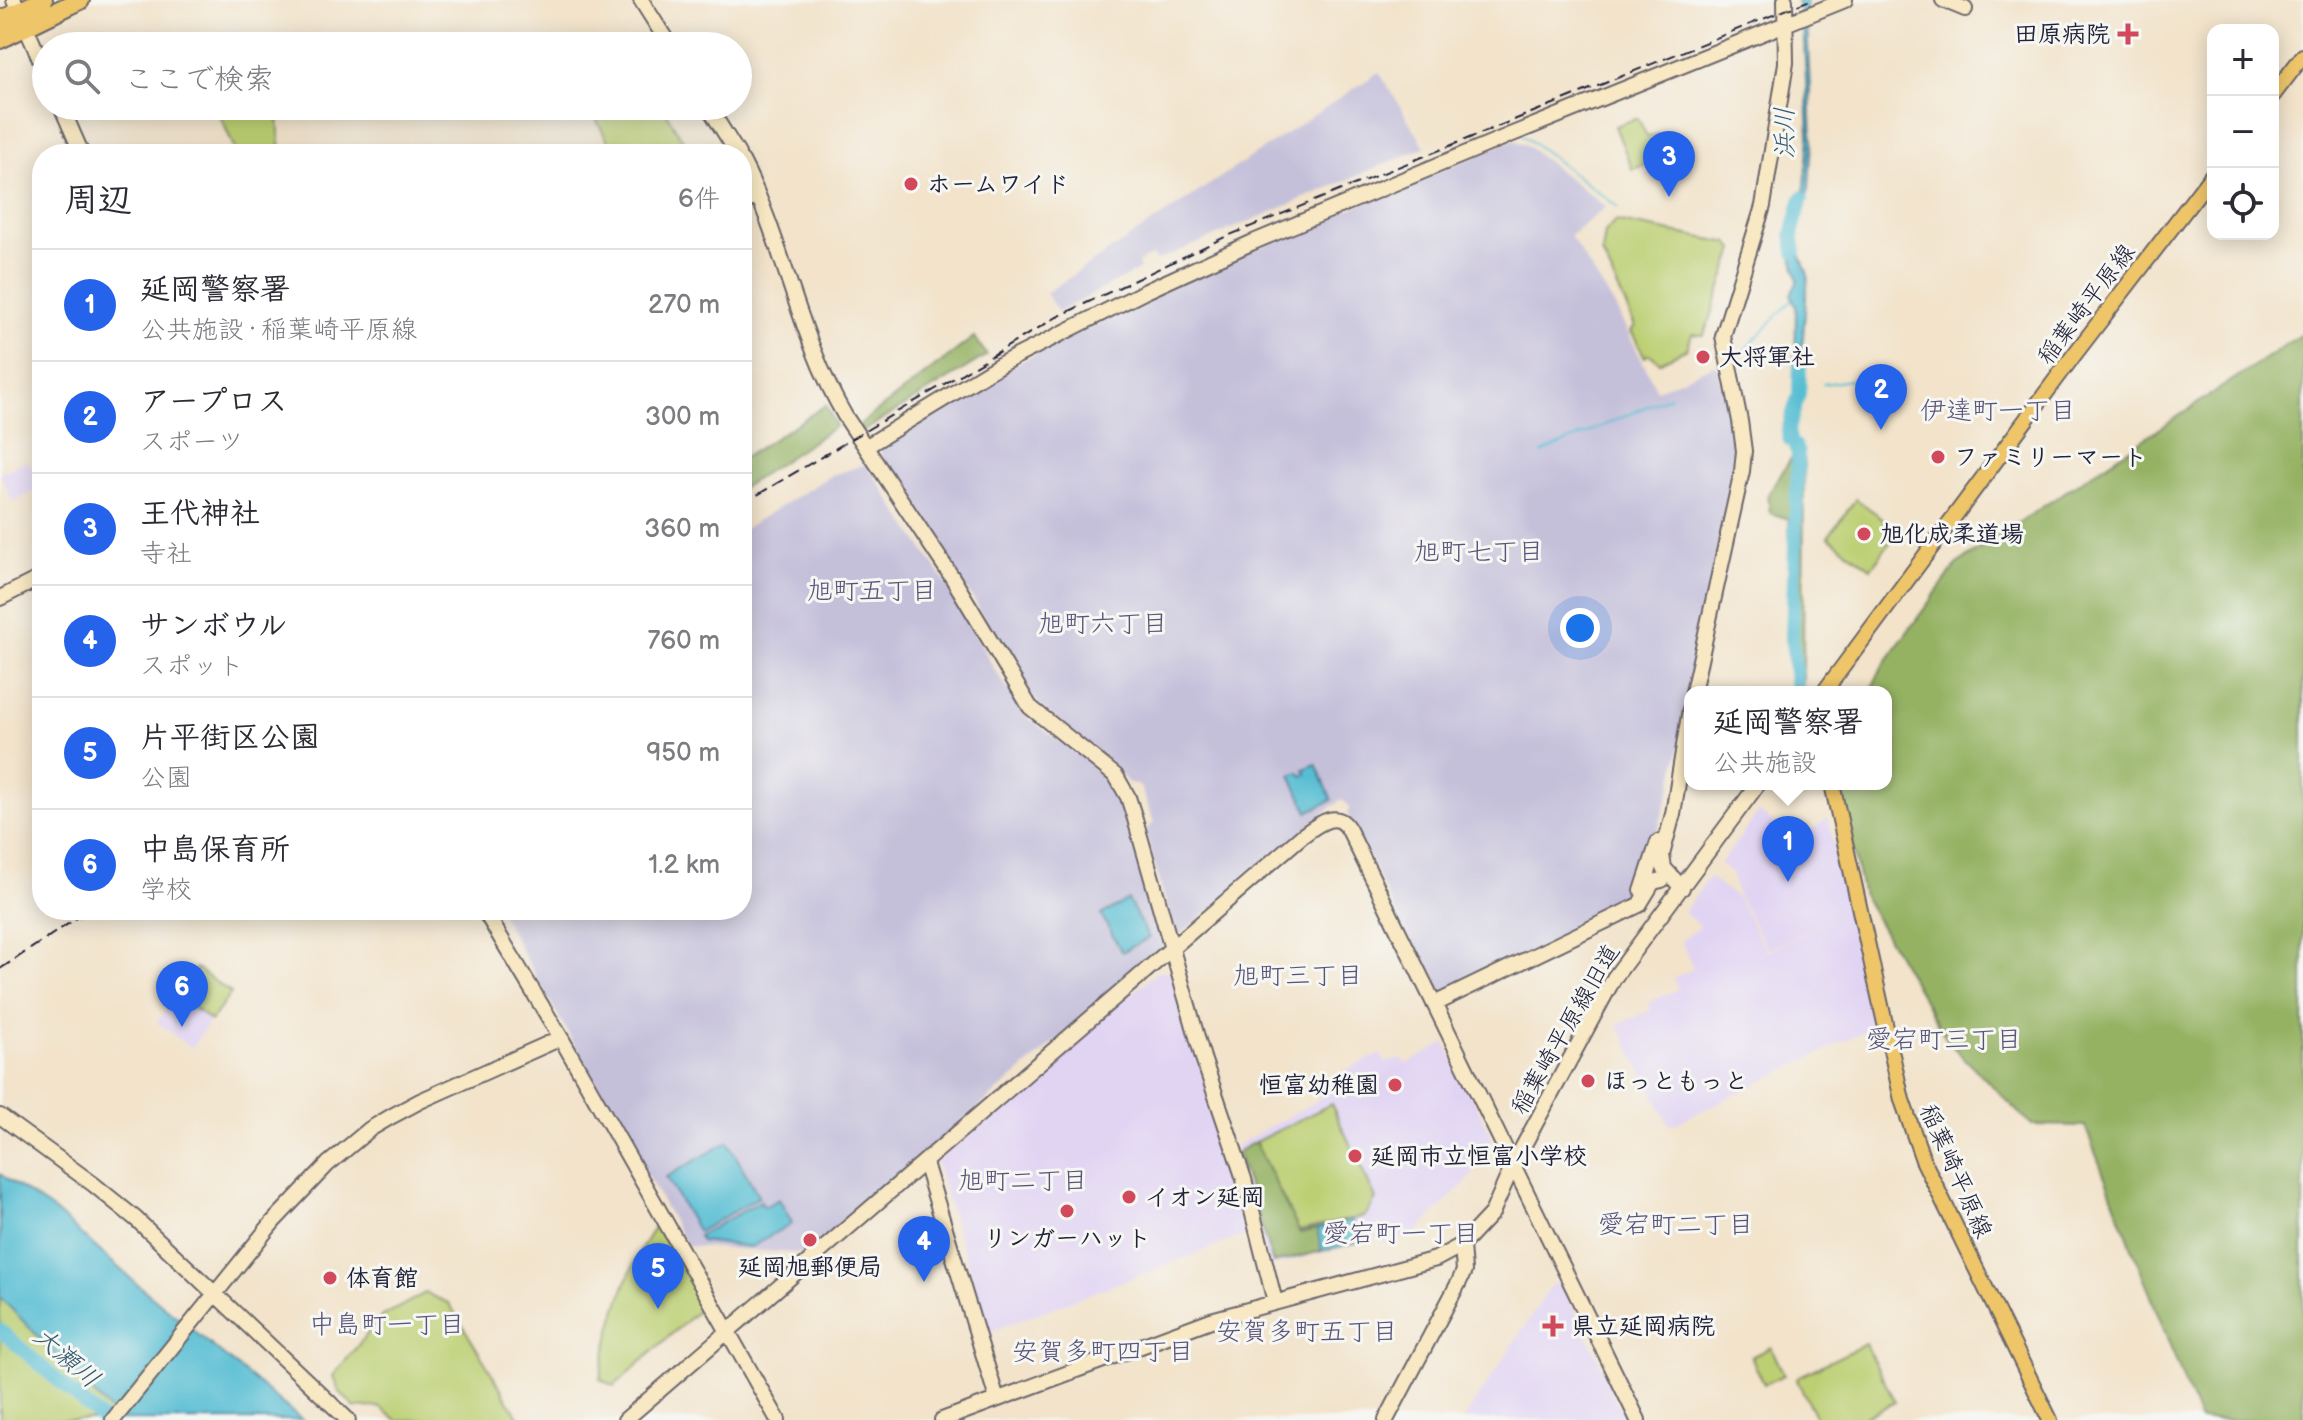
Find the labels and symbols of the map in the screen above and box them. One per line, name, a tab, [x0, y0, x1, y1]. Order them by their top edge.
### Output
place label: 田原病院	[2014, 20, 2110, 49]
marker: 田原病院	[2117, 23, 2139, 45]
water label: 浜川	[1770, 107, 1801, 159]
pin: 3	[1643, 131, 1695, 197]
place label: ホームワイド	[927, 170, 1070, 199]
marker: ホームワイド	[902, 175, 920, 193]
street label: 稲葉崎平原線	[2031, 238, 2141, 371]
place label: 大将軍社	[1719, 343, 1815, 372]
marker: 大将軍社	[1694, 348, 1712, 366]
pin: 2	[1855, 364, 1907, 430]
district label: 伊達町一丁目	[1920, 396, 2076, 427]
place label: ファミリーマート	[1954, 443, 2147, 472]
marker: ファミリーマート	[1929, 448, 1947, 466]
place label: 旭化成柔道場	[1880, 520, 2024, 549]
marker: 旭化成柔道場	[1855, 525, 1873, 543]
district label: 旭町七丁目	[1414, 537, 1544, 568]
district label: 旭町五丁目	[807, 576, 937, 607]
your location	[1560, 608, 1600, 648]
district label: 旭町六丁目	[1038, 609, 1168, 640]
pin: 1	[1762, 816, 1814, 882]
street label: 稲葉崎平原線旧道	[1505, 939, 1626, 1120]
pin: 6	[156, 961, 208, 1027]
district label: 旭町三丁目	[1233, 961, 1363, 992]
district label: 愛宕町三丁目	[1866, 1025, 2022, 1056]
place label: ほっともっと	[1604, 1067, 1748, 1096]
place label: 恒富幼稚園	[1259, 1071, 1379, 1100]
marker: ほっともっと	[1579, 1072, 1597, 1090]
marker: 恒富幼稚園	[1386, 1076, 1404, 1094]
street label: 稲葉崎平原線	[1913, 1100, 1998, 1243]
place label: 延岡市立恒富小学校	[1371, 1142, 1587, 1171]
marker: 延岡市立恒富小学校	[1346, 1147, 1364, 1165]
district label: 旭町二丁目	[958, 1166, 1088, 1197]
place label: イオン延岡	[1145, 1183, 1265, 1212]
marker: イオン延岡	[1120, 1188, 1138, 1206]
marker: リンガーハット	[1058, 1202, 1076, 1220]
district label: 愛宕町二丁目	[1598, 1210, 1754, 1241]
pin: 4	[898, 1216, 950, 1282]
district label: 愛宕町一丁目	[1323, 1219, 1479, 1250]
place label: リンガーハット	[983, 1224, 1151, 1253]
marker: 延岡旭郵便局	[801, 1231, 819, 1249]
pin: 5	[632, 1243, 684, 1309]
place label: 延岡旭郵便局	[738, 1253, 882, 1282]
place label: 体育館	[346, 1264, 418, 1293]
marker: 体育館	[321, 1269, 339, 1287]
district label: 中島町一丁目	[309, 1310, 465, 1341]
place label: 県立延岡病院	[1571, 1312, 1715, 1341]
marker: 県立延岡病院	[1542, 1315, 1564, 1337]
district label: 安賀多町五丁目	[1216, 1317, 1398, 1348]
water label: 大瀬川	[26, 1321, 106, 1395]
district label: 安賀多町四丁目	[1012, 1337, 1194, 1368]

